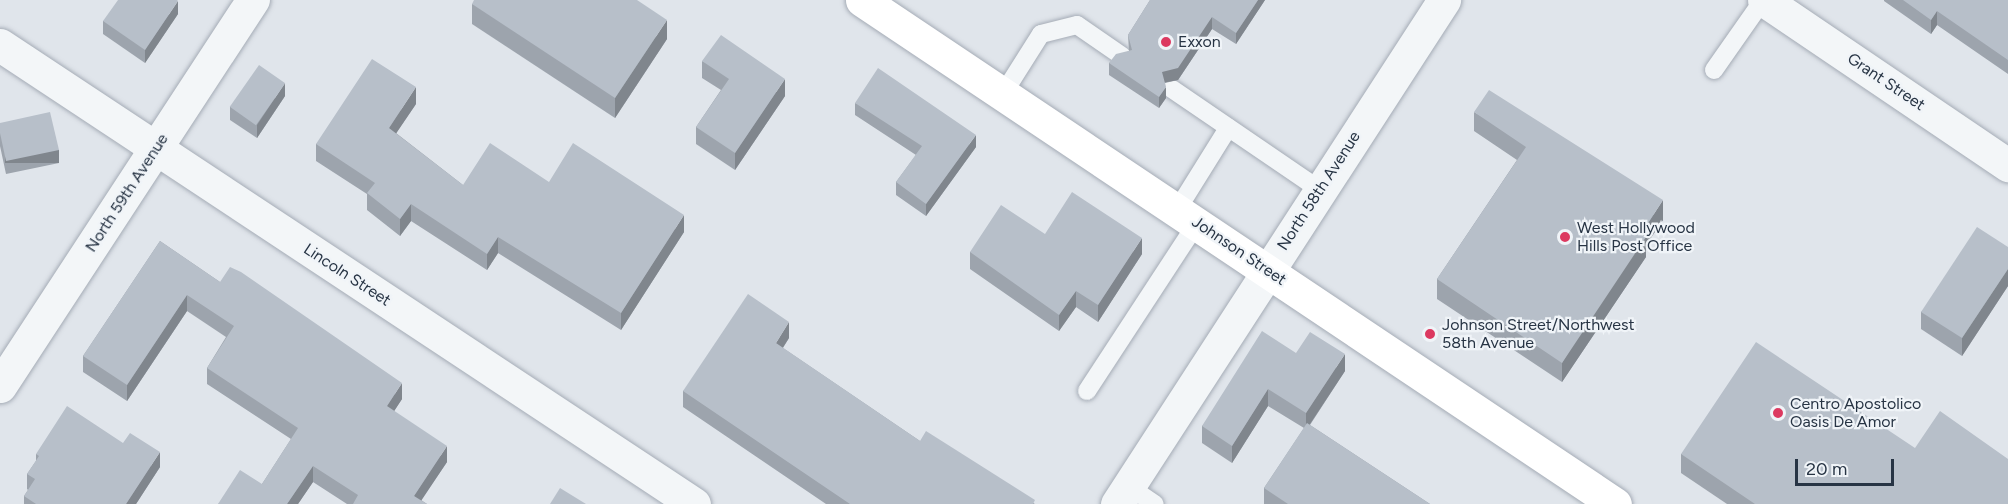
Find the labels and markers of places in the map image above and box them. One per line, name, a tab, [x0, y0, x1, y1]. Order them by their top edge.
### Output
place label: Exxon	[1178, 32, 1221, 52]
marker: Exxon	[1159, 35, 1173, 49]
place label: West Hollywood Hills Post Office	[1577, 218, 1695, 256]
marker: West Hollywood Hills Post Office	[1558, 230, 1572, 244]
place label: Johnson Street/Northwest 58th Avenue	[1442, 315, 1635, 353]
marker: Johnson Street/Northwest 58th Avenue	[1423, 327, 1437, 341]
place label: Centro Apostolico Oasis De Amor	[1790, 394, 1921, 432]
marker: Centro Apostolico Oasis De Amor	[1771, 406, 1785, 420]

